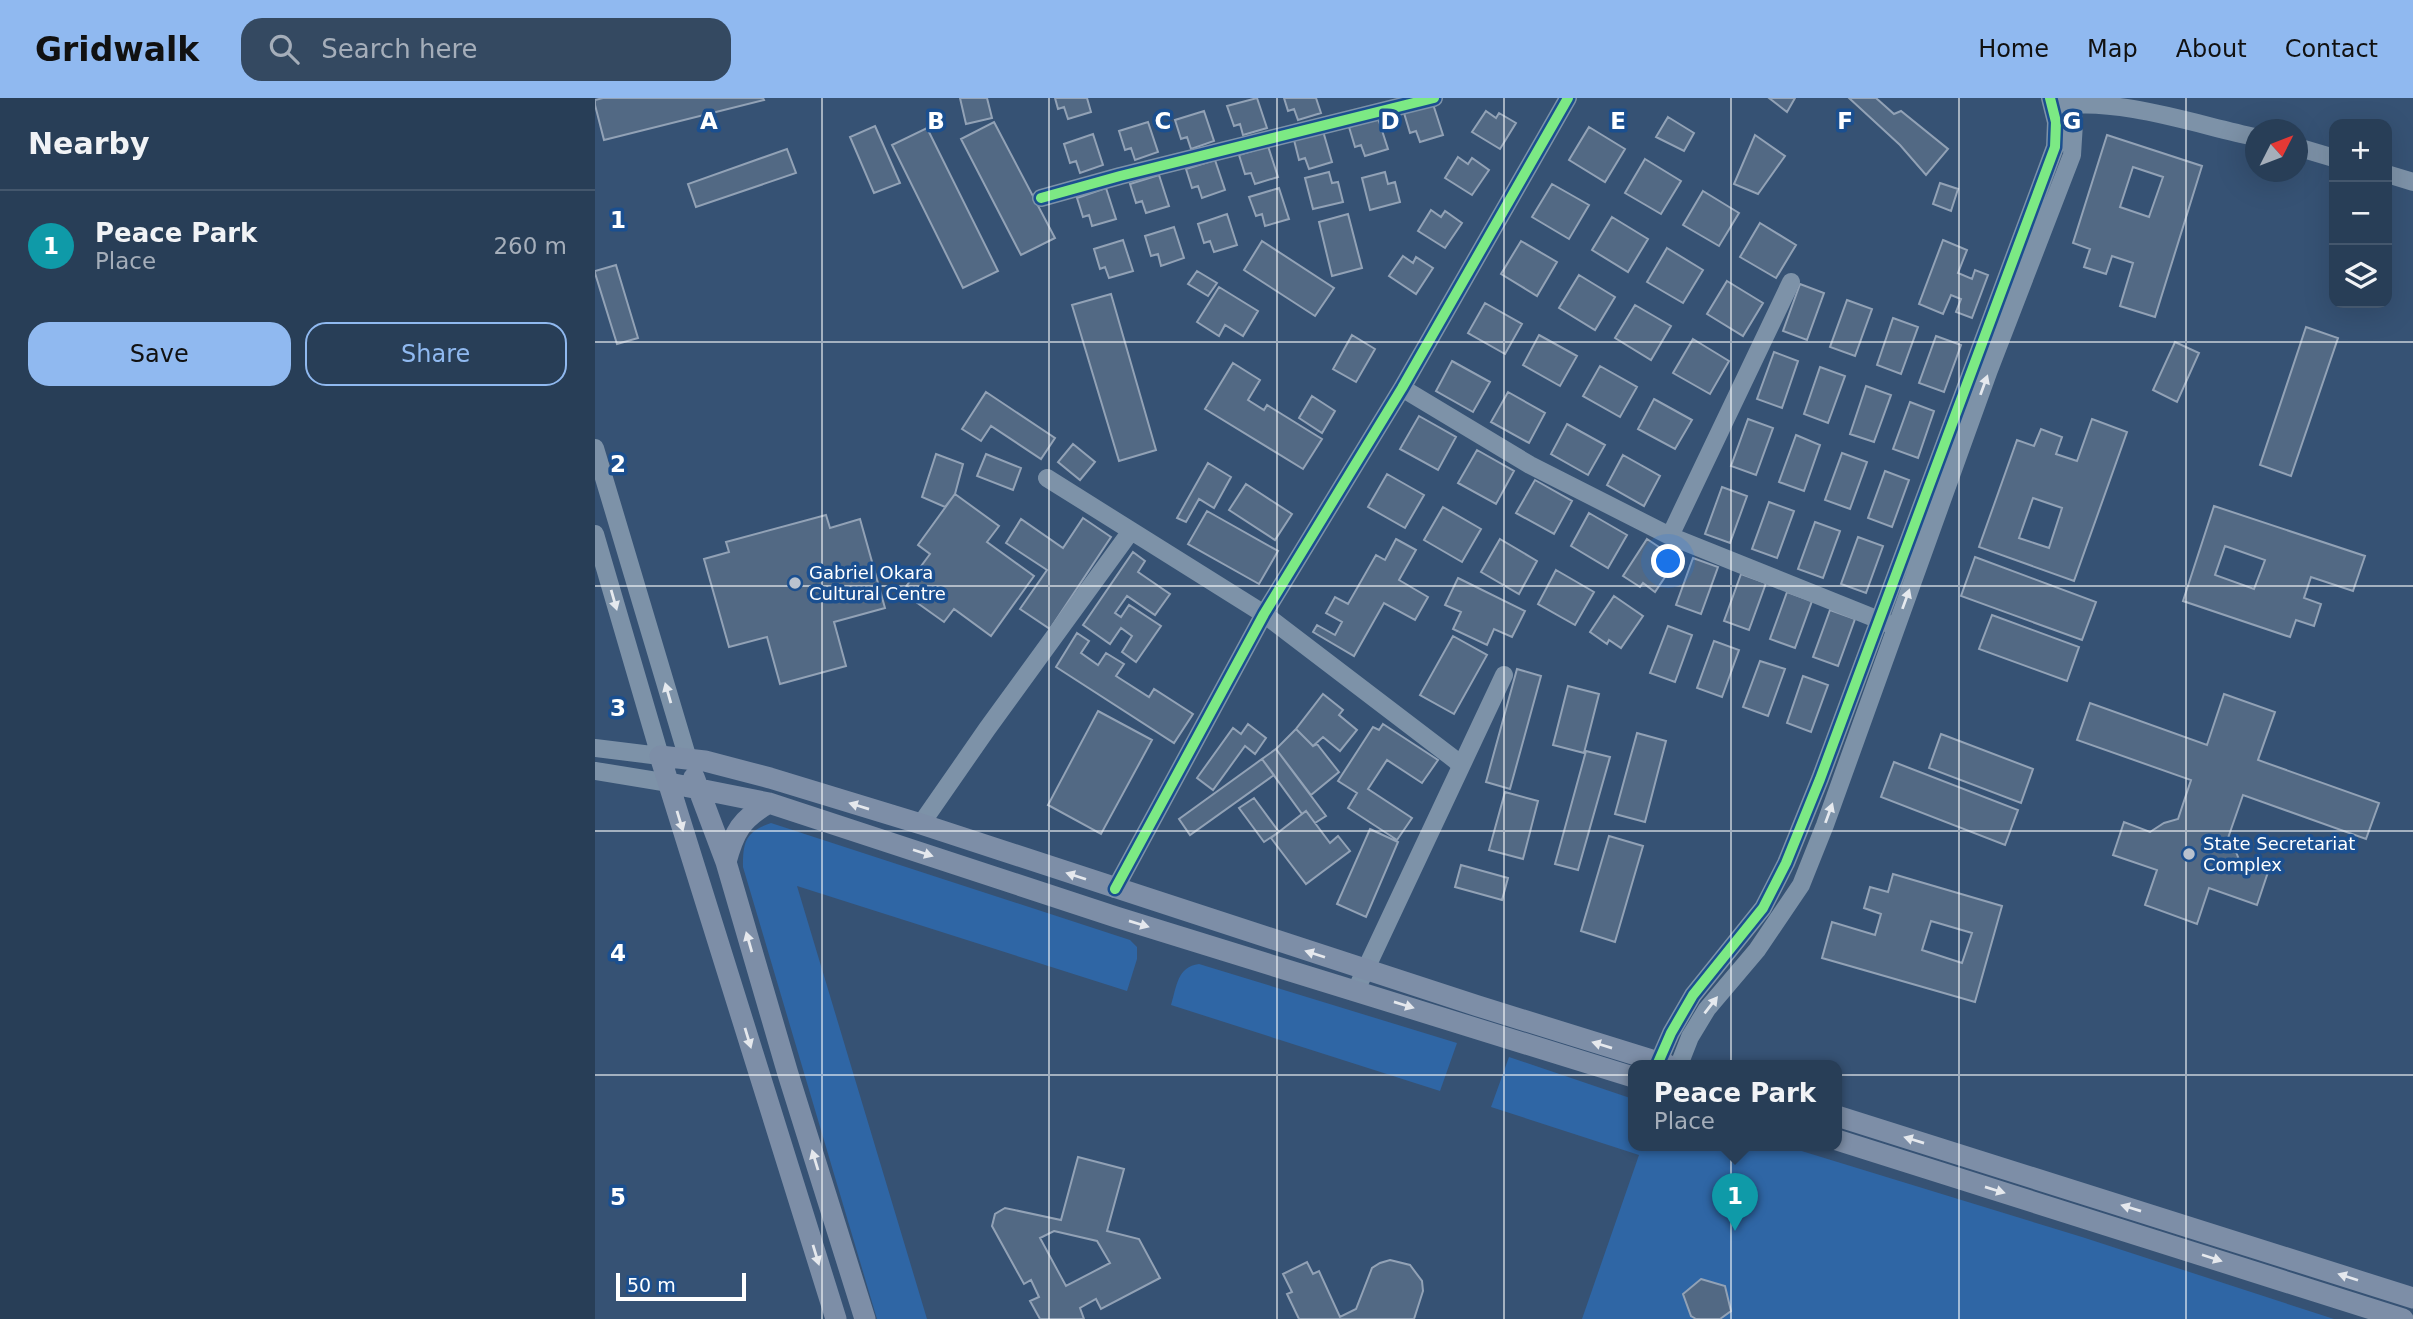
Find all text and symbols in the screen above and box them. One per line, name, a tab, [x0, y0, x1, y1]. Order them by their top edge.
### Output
search box	[241, 18, 731, 81]
text: Gridwalk	[35, 30, 199, 69]
icon: search	[265, 30, 303, 68]
text: Search here	[321, 34, 478, 64]
text: Home	[1978, 35, 2049, 63]
text: Map	[2087, 35, 2138, 63]
text: About	[2176, 35, 2247, 63]
text: Contact	[2285, 35, 2378, 63]
text: A	[700, 108, 718, 134]
text: B	[927, 108, 945, 134]
text: C	[1155, 108, 1171, 134]
text: D	[1380, 108, 1400, 134]
text: E	[1610, 108, 1626, 134]
text: F	[1837, 108, 1853, 134]
text: G	[2063, 108, 2081, 134]
north arrow	[2245, 119, 2308, 182]
map controls	[2329, 119, 2392, 308]
button: +	[2329, 119, 2392, 182]
text: Nearby	[28, 126, 150, 161]
button: −	[2329, 182, 2392, 245]
text: 1	[610, 207, 626, 233]
text: Peace Park	[95, 218, 257, 248]
text: 1	[43, 233, 59, 259]
text: 260 m	[493, 233, 567, 259]
button: layers	[2329, 245, 2392, 308]
text: Place	[95, 248, 156, 274]
button: Save	[28, 322, 291, 386]
button: Share	[305, 322, 567, 386]
one-way arrow	[1979, 375, 1990, 396]
text: 2	[610, 451, 626, 477]
your location	[1651, 544, 1685, 578]
place label: Gabriel Okara Cultural Centre	[809, 562, 946, 604]
marker: Gabriel Okara Cultural Centre	[787, 575, 803, 591]
one-way arrow	[1901, 588, 1912, 609]
one-way arrow	[609, 589, 619, 610]
one-way arrow	[663, 682, 673, 703]
text: 3	[610, 695, 626, 721]
one-way arrow	[849, 800, 870, 810]
one-way arrow	[1824, 803, 1835, 824]
one-way arrow	[676, 811, 686, 832]
place label: State Secretariat Complex	[2203, 833, 2355, 875]
marker: State Secretariat Complex	[2181, 846, 2197, 862]
one-way arrow	[913, 849, 934, 859]
one-way arrow	[1065, 870, 1086, 881]
one-way arrow	[1129, 919, 1150, 930]
one-way arrow	[744, 932, 754, 953]
text: 4	[610, 940, 626, 966]
one-way arrow	[1305, 948, 1326, 959]
one-way arrow	[1703, 996, 1717, 1014]
one-way arrow	[1393, 1000, 1414, 1011]
one-way arrow	[744, 1028, 754, 1049]
one-way arrow	[1592, 1039, 1613, 1049]
popup	[1628, 1060, 1842, 1151]
text: Peace Park	[1654, 1078, 1816, 1108]
text: Place	[1654, 1108, 1715, 1134]
one-way arrow	[1903, 1135, 1924, 1145]
one-way arrow	[809, 1150, 820, 1171]
pin: 1	[1712, 1173, 1758, 1231]
text: 5	[610, 1184, 626, 1210]
one-way arrow	[1985, 1186, 2006, 1196]
one-way arrow	[2121, 1202, 2142, 1213]
one-way arrow	[811, 1245, 822, 1266]
one-way arrow	[2202, 1253, 2223, 1264]
scale bar	[616, 1270, 745, 1302]
one-way arrow	[2337, 1271, 2358, 1282]
text: 50 m	[627, 1274, 676, 1296]

